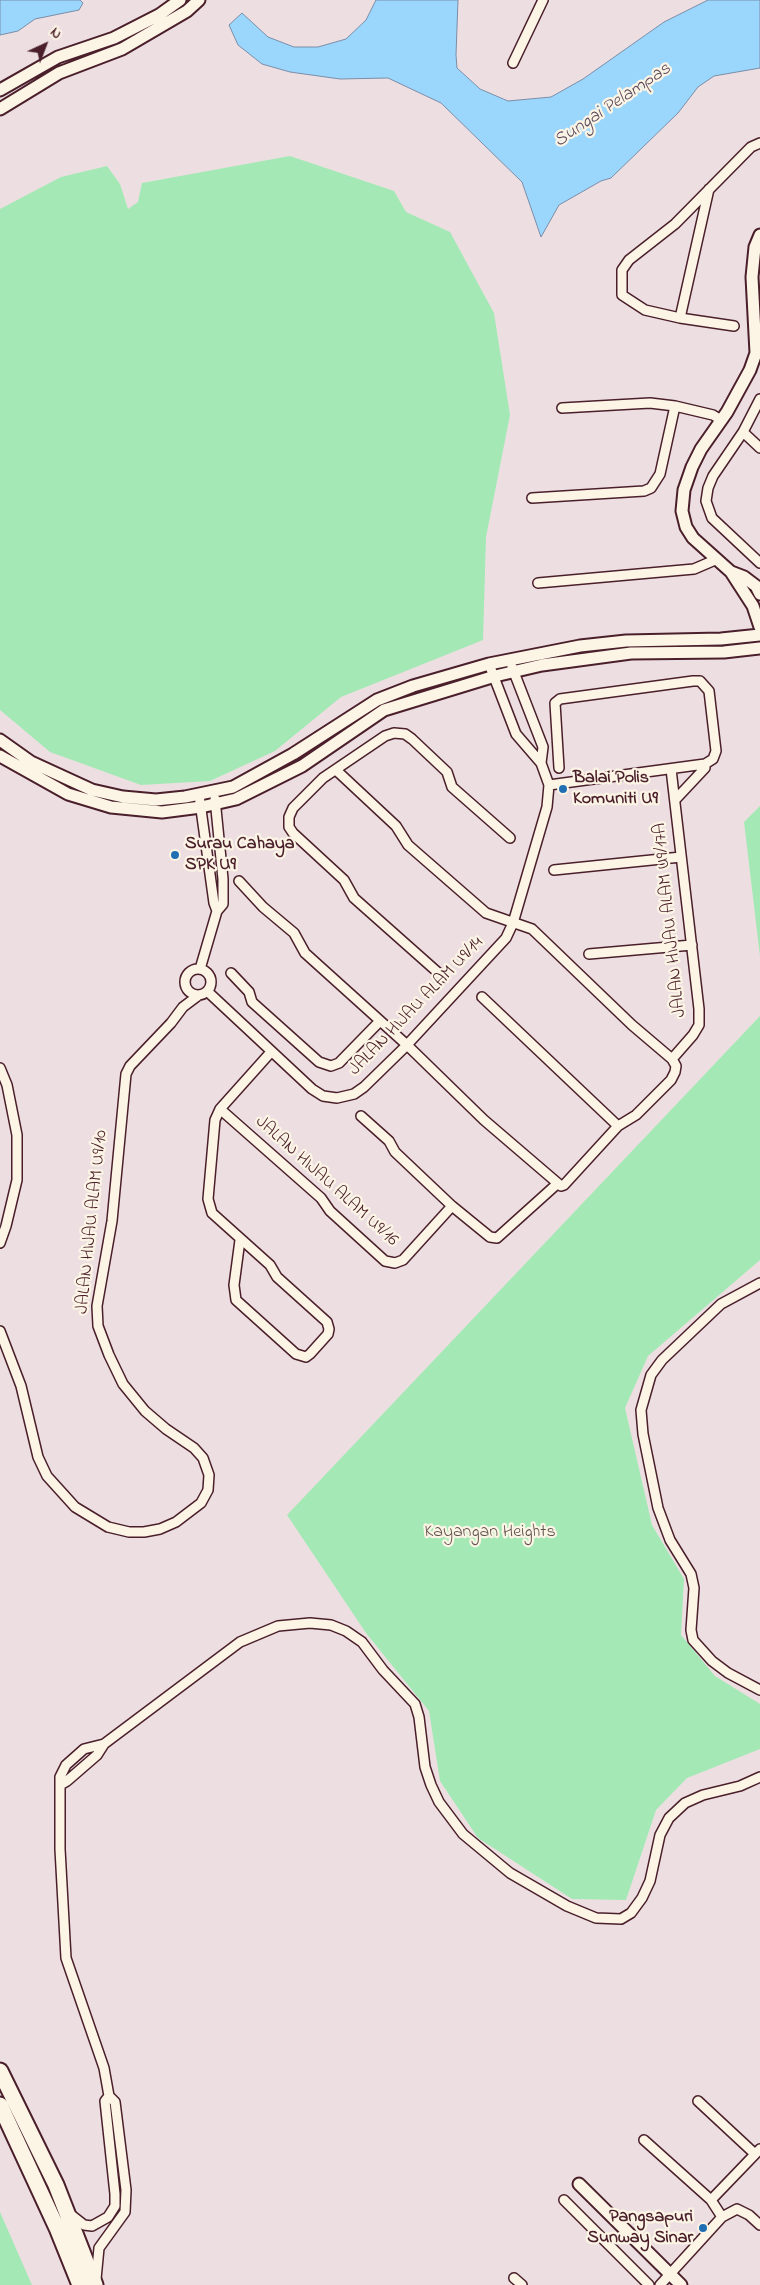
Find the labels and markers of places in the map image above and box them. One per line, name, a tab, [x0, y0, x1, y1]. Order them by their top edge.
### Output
place label: Balai Polis Komuniti U9	[573, 768, 658, 811]
marker: Balai Polis Komuniti U9	[557, 783, 569, 795]
place label: Surau Cahaya SPK U9	[185, 834, 294, 876]
marker: Surau Cahaya SPK U9	[169, 849, 181, 861]
place label: Pangsapuri Sunway Sinar	[587, 2207, 693, 2250]
marker: Pangsapuri Sunway Sinar	[697, 2222, 709, 2234]

